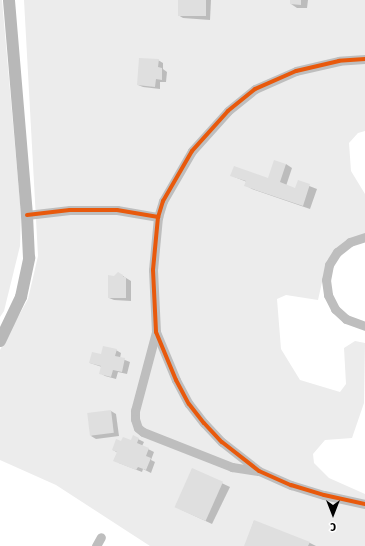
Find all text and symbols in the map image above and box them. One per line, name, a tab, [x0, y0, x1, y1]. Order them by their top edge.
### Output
north arrow	[313, 494, 353, 534]
text: С	[330, 520, 336, 533]

